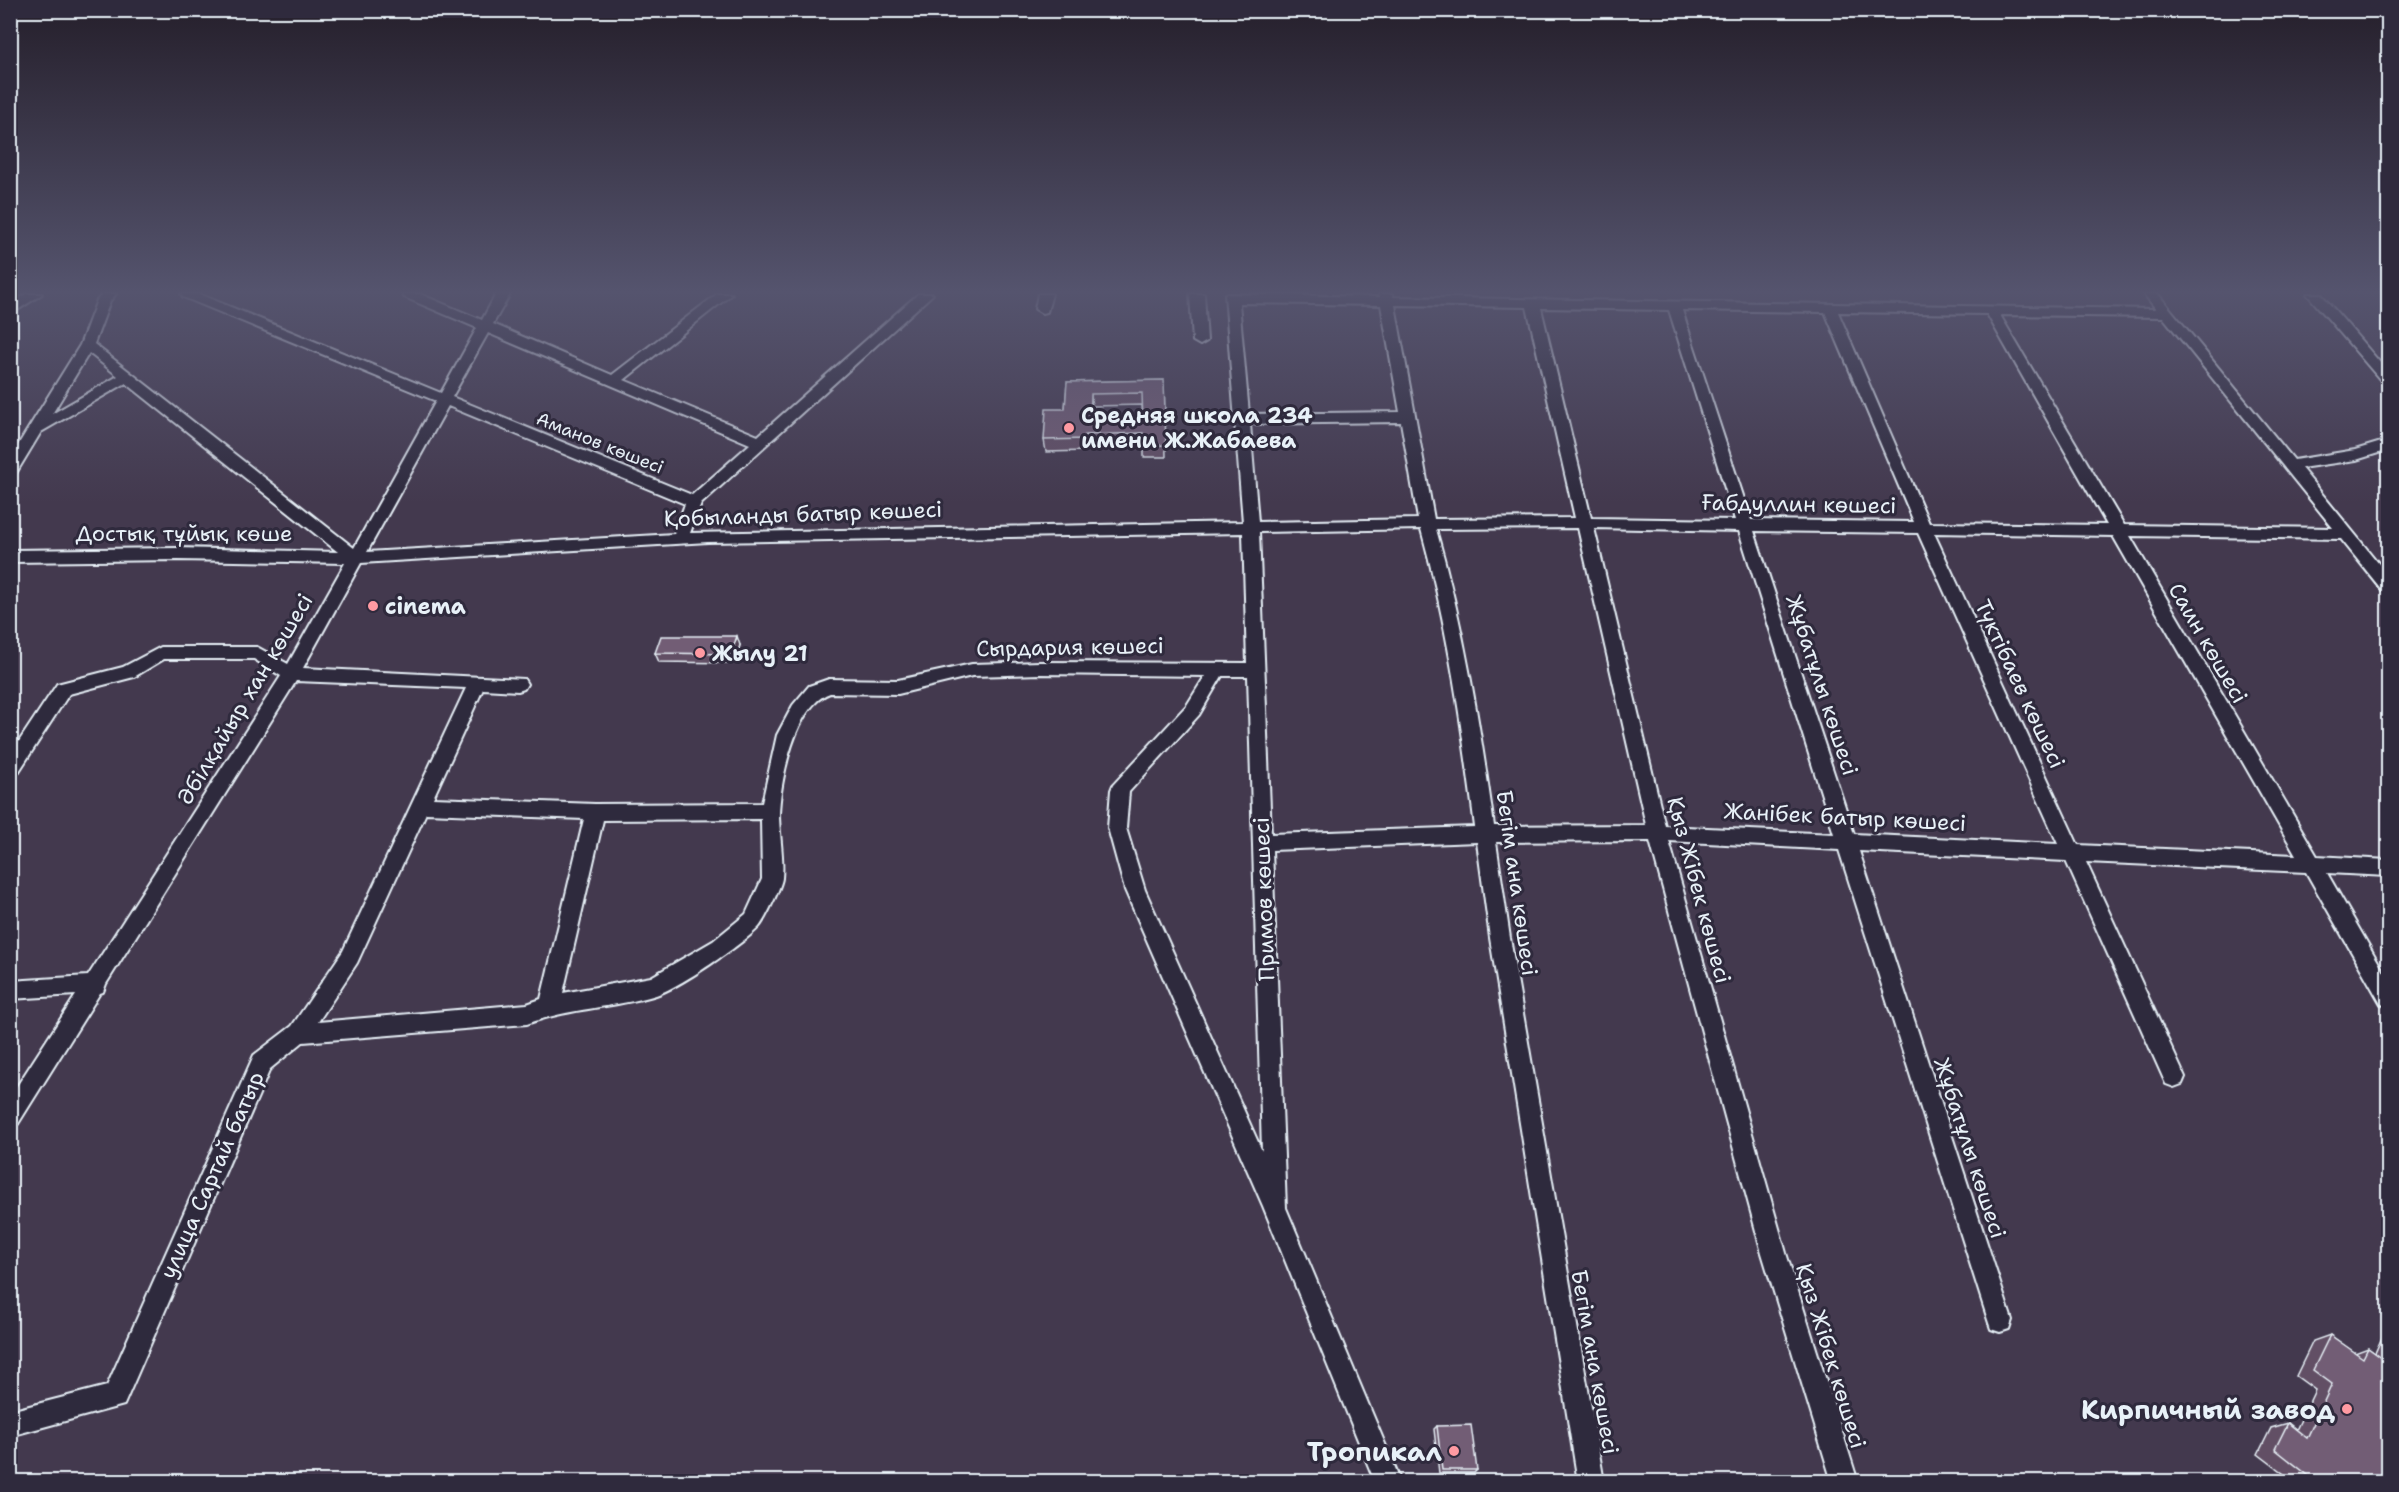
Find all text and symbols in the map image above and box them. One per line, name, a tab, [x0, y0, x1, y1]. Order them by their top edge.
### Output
place label: Средняя школа 234 имени Ж.Жабаева	[1081, 401, 1313, 455]
street label: Аманов көшесі	[533, 407, 667, 479]
marker: Средняя школа 234 имени Ж.Жабаева	[1062, 421, 1076, 435]
street label: Ғабдуллин көшесі	[1701, 488, 1897, 520]
street label: Қобыланды батыр көшесі	[663, 495, 943, 533]
street label: Достық тұйық көше	[76, 519, 292, 548]
street label: Саин көшесі	[2162, 577, 2254, 709]
street label: Әбілқайыр хан көшесі	[170, 588, 320, 810]
street label: Жұбатұлы көшесі	[1779, 591, 1865, 779]
place label: cinema	[385, 592, 466, 621]
street label: Түктібаев көшесі	[1968, 595, 2072, 773]
marker: cinema	[366, 599, 380, 613]
street label: Сырдария көшесі	[976, 631, 1164, 663]
place label: Жылу 21	[712, 639, 808, 668]
marker: Жылу 21	[693, 646, 707, 660]
street label: Бегім ана көшесі	[1490, 788, 1544, 978]
street label: Қыз Жібек көшесі	[1660, 793, 1738, 987]
street label: Жанібек батыр көшесі	[1723, 796, 1967, 838]
street label: Примов көшесі	[1247, 817, 1281, 981]
street label: Жұбатұлы көшесі	[1927, 1054, 2013, 1242]
street label: улица Сартай батыр	[153, 1067, 271, 1283]
street label: Қыз Жібек көшесі	[1789, 1260, 1873, 1452]
street label: Бегім ана көшесі	[1564, 1267, 1626, 1457]
place label: Кирпичный завод	[2081, 1391, 2335, 1428]
marker: Кирпичный завод	[2340, 1402, 2354, 1416]
place label: Тропикал	[1307, 1433, 1443, 1470]
marker: Тропикал	[1447, 1444, 1461, 1458]

